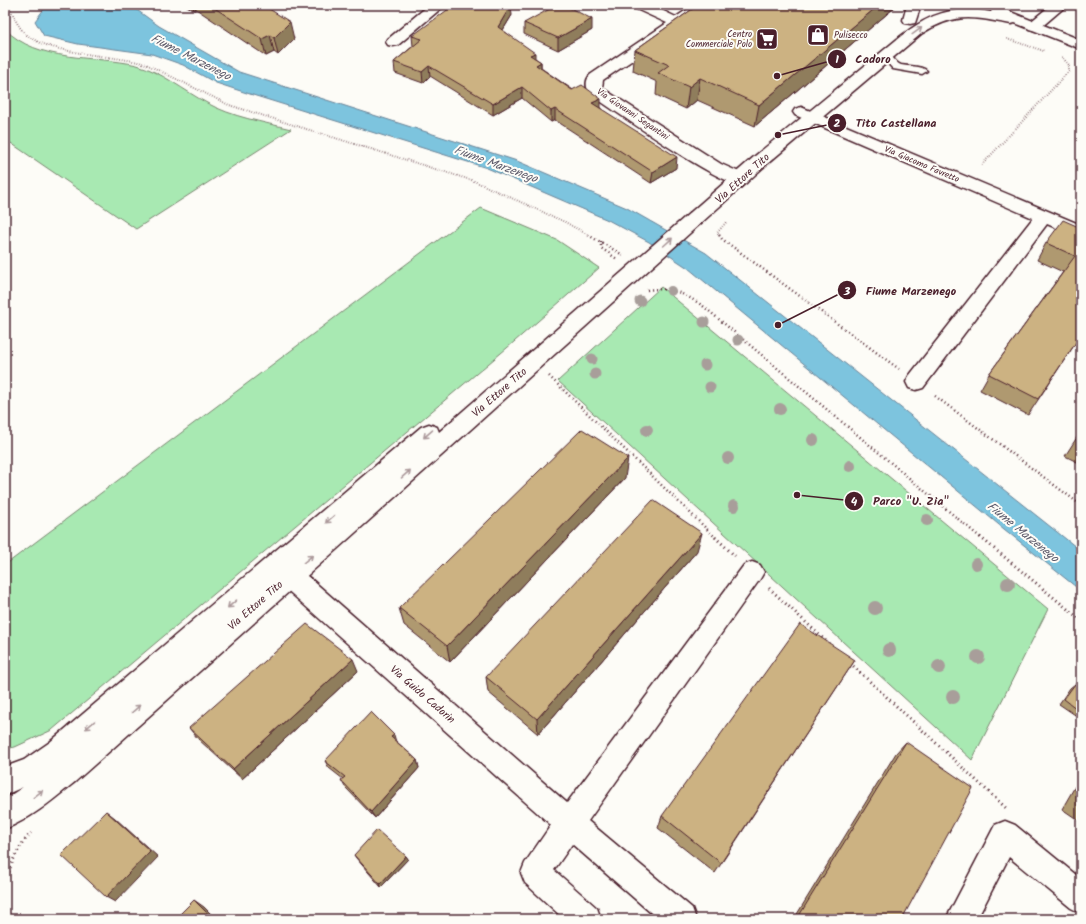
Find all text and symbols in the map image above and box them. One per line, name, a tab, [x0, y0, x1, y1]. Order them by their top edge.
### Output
shop icon: Pulisecco	[805, 22, 831, 48]
supermarket icon: Centro Commerciale Polo	[754, 26, 780, 52]
place label: Centro Commerciale Polo	[686, 27, 752, 52]
one-way arrow	[911, 27, 922, 36]
place label: Pulisecco	[834, 28, 868, 43]
water label: Fiume Marzenego	[148, 29, 235, 86]
callout: Cadoro	[827, 47, 898, 71]
text: 1	[835, 50, 839, 69]
text: Cadoro	[855, 50, 891, 69]
street label: Via Giovanni Segantini	[593, 85, 673, 145]
callout: Tito Castellana	[827, 111, 944, 135]
text: 2	[834, 114, 841, 133]
text: Tito Castellana	[856, 114, 936, 133]
water label: Fiume Marzenego	[452, 141, 542, 189]
street label: Via Giacomo Favretto	[882, 142, 962, 187]
street label: Via Ettore Tito	[711, 149, 774, 208]
one-way arrow	[663, 238, 673, 247]
callout: Fiume Marzenego	[837, 278, 964, 302]
text: 3	[843, 282, 851, 301]
text: Fiume Marzenego	[866, 282, 957, 301]
street label: Via Ettore Tito	[468, 363, 532, 422]
one-way arrow	[423, 429, 433, 438]
one-way arrow	[401, 469, 411, 478]
callout: Parco "U. Zia"	[844, 489, 957, 513]
text: 4	[851, 492, 858, 511]
text: Parco "U. Zia"	[873, 492, 949, 511]
water label: Fiume Marzenego	[983, 498, 1064, 568]
one-way arrow	[325, 515, 335, 524]
one-way arrow	[303, 555, 313, 564]
street label: Via Ettore Tito	[224, 576, 288, 635]
one-way arrow	[226, 600, 237, 609]
street label: Via Guido Cadorin	[386, 661, 459, 728]
one-way arrow	[131, 704, 141, 714]
one-way arrow	[85, 721, 96, 730]
one-way arrow	[32, 790, 43, 798]

